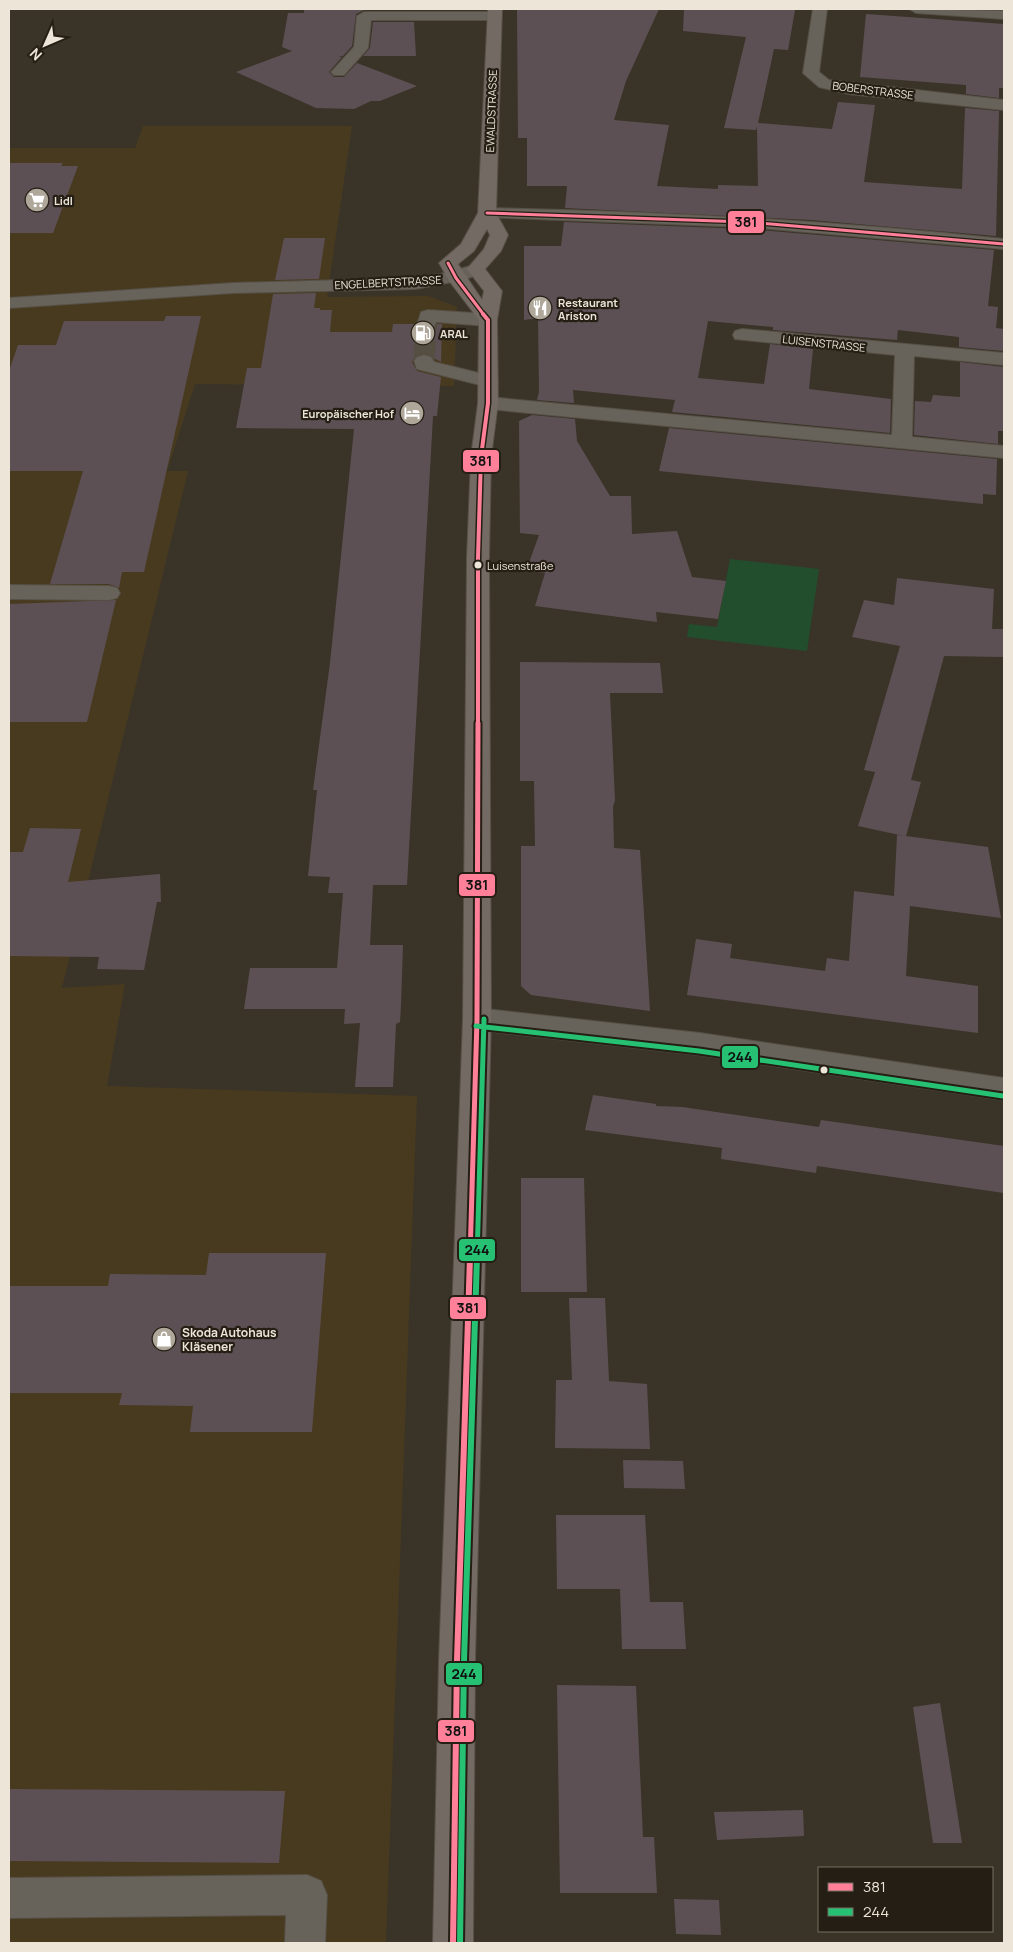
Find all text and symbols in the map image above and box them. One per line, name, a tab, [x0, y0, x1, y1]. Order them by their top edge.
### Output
north arrow	[20, 20, 70, 70]
text: N	[25, 44, 46, 65]
street label: EWALDSTRASSE	[482, 69, 500, 153]
street label: BOBERSTRASSE	[832, 78, 914, 102]
supermarket icon: Lidl	[24, 187, 50, 213]
place label: Lidl	[54, 193, 73, 208]
line badge: 381	[727, 210, 765, 234]
text: 381	[735, 212, 757, 231]
street label: ENGELBERTSTRASSE	[334, 272, 442, 292]
restaurant icon: Restaurant Ariston	[527, 295, 553, 321]
place label: Restaurant Ariston	[558, 295, 618, 323]
fuel station icon: ARAL	[410, 320, 436, 346]
place label: ARAL	[440, 326, 468, 341]
street label: LUISENSTRASSE	[782, 331, 866, 355]
hotel icon: Europäischer Hof	[399, 400, 425, 426]
place label: Europäischer Hof	[302, 406, 395, 421]
line badge: 381	[462, 449, 500, 473]
text: 381	[470, 451, 492, 470]
place label: Luisenstraße	[487, 558, 554, 573]
marker: Luisenstraße	[473, 560, 483, 570]
line badge: 381	[458, 873, 496, 897]
text: 381	[466, 875, 488, 894]
line badge: 244	[721, 1045, 759, 1069]
text: 244	[728, 1047, 752, 1066]
unlabelled marker	[819, 1065, 829, 1075]
line badge: 244	[458, 1238, 496, 1262]
text: 244	[465, 1240, 489, 1259]
line badge: 381	[449, 1296, 487, 1320]
text: 381	[457, 1298, 479, 1317]
place label: Skoda Autohaus Kläsener	[182, 1324, 277, 1355]
shop icon: Skoda Autohaus Kläsener	[151, 1326, 177, 1352]
line badge: 244	[445, 1662, 483, 1686]
text: 244	[452, 1664, 476, 1683]
line badge: 381	[437, 1719, 475, 1743]
text: 381	[445, 1721, 467, 1740]
legend	[818, 1867, 993, 1932]
text: 381	[863, 1876, 886, 1897]
text: 244	[863, 1901, 889, 1922]

